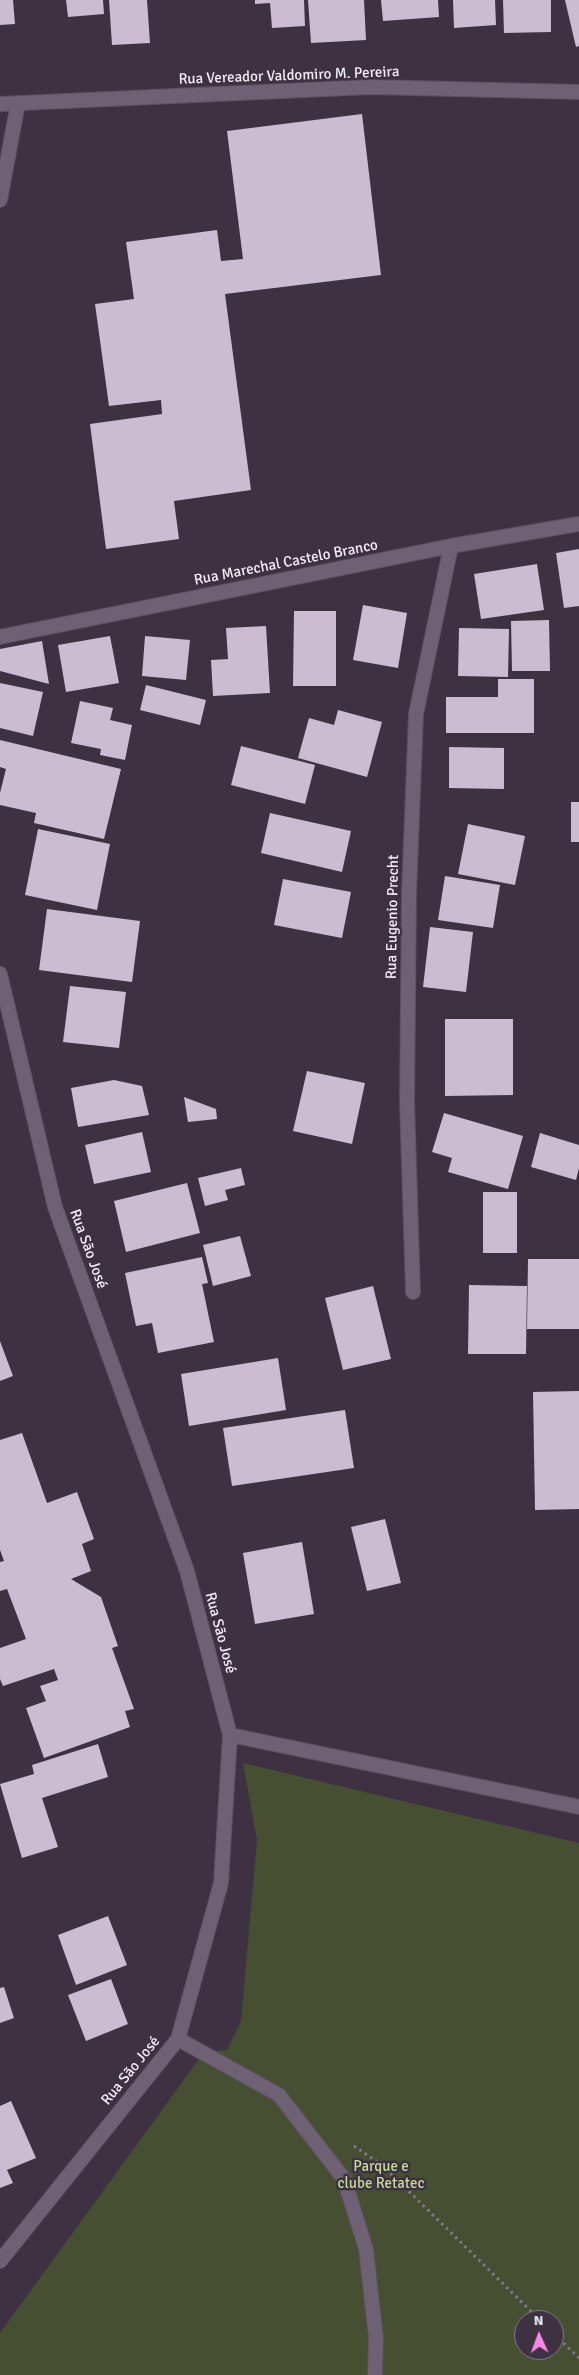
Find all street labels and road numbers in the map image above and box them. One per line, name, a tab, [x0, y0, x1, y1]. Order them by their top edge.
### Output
street label: Rua Vereador Valdomiro M. Pereira	[178, 63, 400, 89]
street label: Rua Marechal Castelo Branco	[193, 536, 379, 590]
street label: Rua Eugenio Precht	[383, 855, 403, 979]
street label: Rua São José	[65, 1207, 111, 1291]
street label: Rua São José	[201, 1590, 239, 1676]
street label: Rua São José	[98, 2033, 164, 2109]

